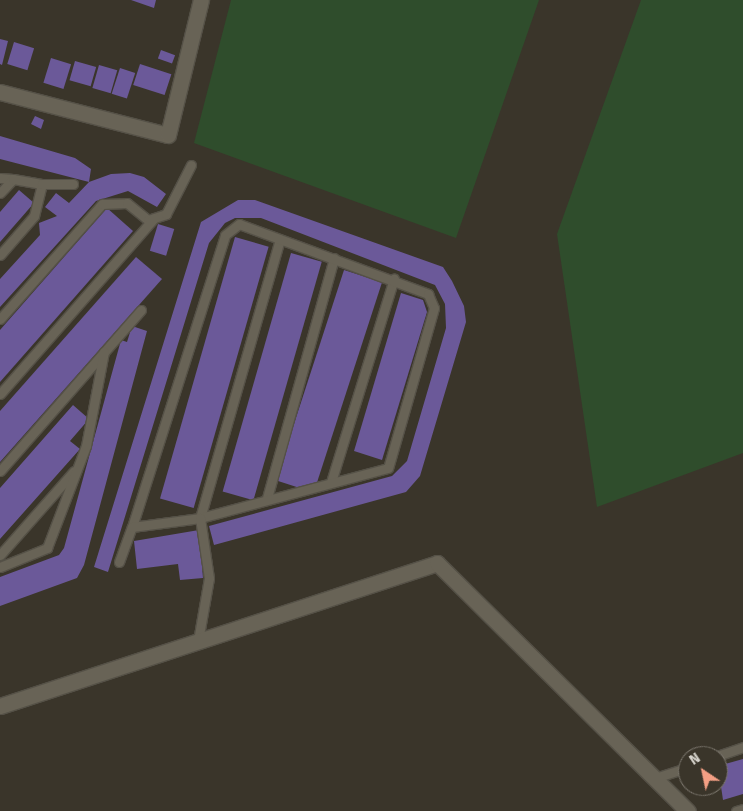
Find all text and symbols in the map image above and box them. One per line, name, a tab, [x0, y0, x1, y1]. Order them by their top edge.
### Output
north arrow	[678, 746, 728, 796]
text: N	[686, 749, 703, 769]

